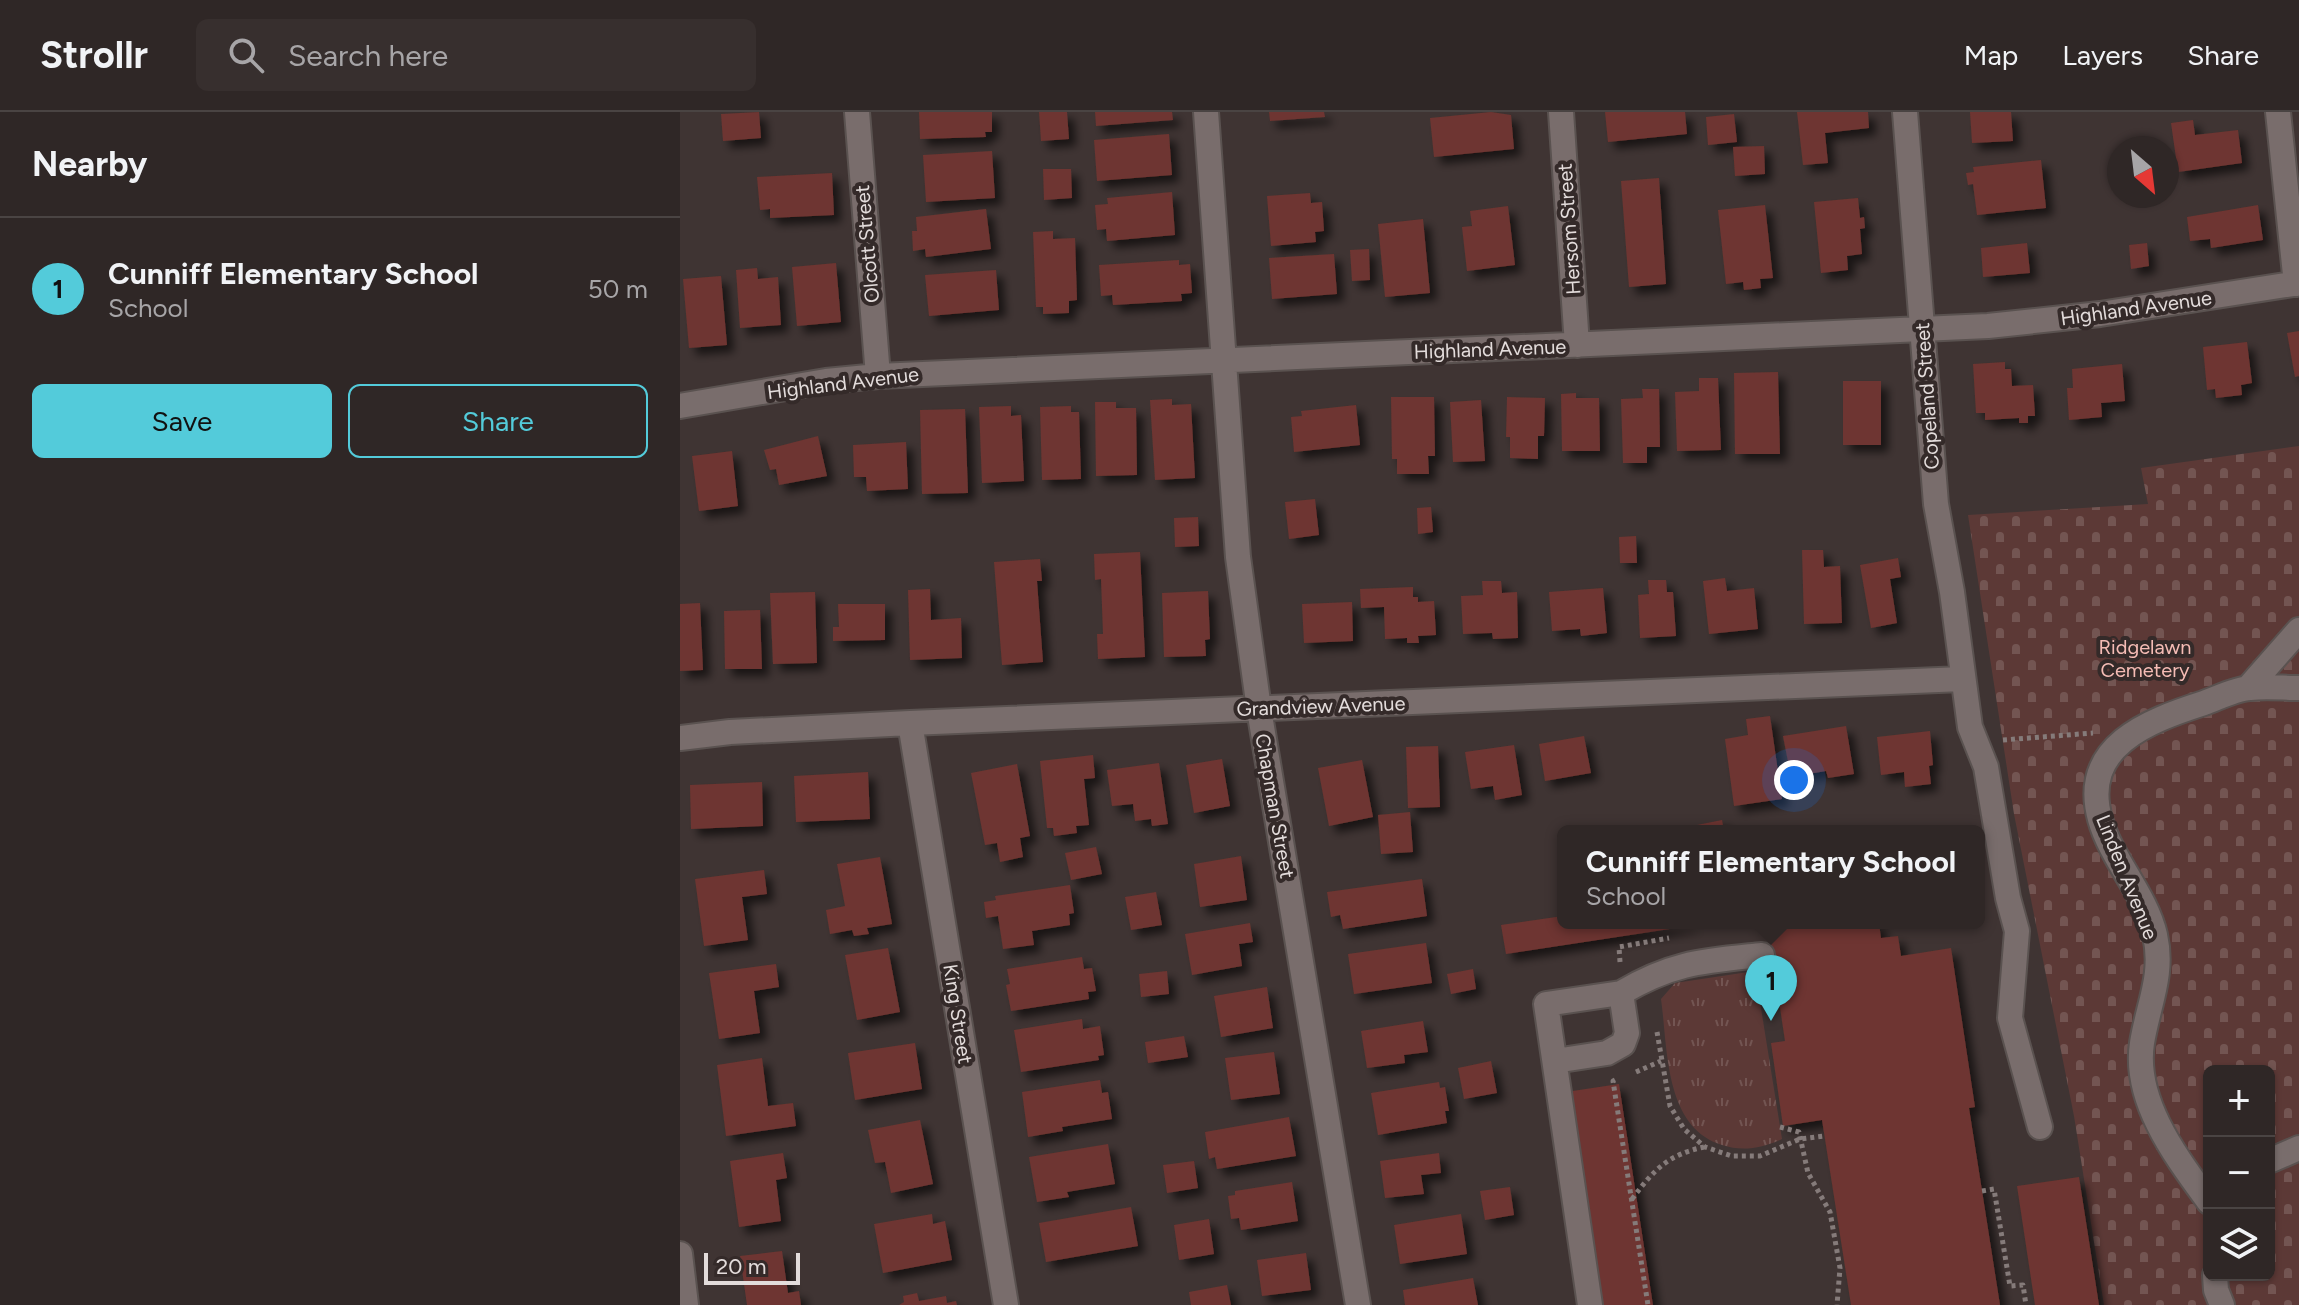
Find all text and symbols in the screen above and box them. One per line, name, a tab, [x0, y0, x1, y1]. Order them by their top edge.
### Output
search box	[196, 19, 756, 91]
text: Strollr	[40, 32, 148, 78]
icon: search	[224, 33, 268, 77]
text: Search here	[288, 37, 448, 74]
text: Map	[1964, 38, 2018, 72]
text: Layers	[2062, 38, 2143, 72]
text: Share	[2187, 38, 2259, 72]
north arrow	[2107, 136, 2179, 208]
text: Nearby	[32, 144, 147, 185]
street label: Hersom Street	[1552, 163, 1586, 295]
street label: Olcott Street	[850, 184, 884, 304]
text: Cunniff Elementary School	[108, 255, 478, 292]
text: 1	[53, 273, 63, 305]
text: 50 m	[588, 273, 648, 305]
street label: Highland Avenue	[2059, 285, 2213, 331]
text: School	[108, 292, 188, 324]
street label: Copeland Street	[1910, 322, 1944, 470]
street label: Highland Avenue	[1413, 334, 1567, 364]
street label: Highland Avenue	[766, 362, 920, 404]
button: Save	[32, 384, 332, 458]
button: Share	[348, 384, 648, 458]
park label: Ridgelawn Cemetery	[2099, 635, 2191, 682]
street label: Grandview Avenue	[1236, 691, 1406, 721]
street label: Chapman Street	[1250, 732, 1300, 880]
your location	[1774, 760, 1814, 800]
street label: Linden Avenue	[2091, 811, 2163, 943]
popup	[1557, 825, 1985, 929]
text: Cunniff Elementary School	[1586, 843, 1956, 880]
text: School	[1586, 880, 1666, 912]
pin: 1	[1745, 955, 1797, 1021]
street label: King Street	[938, 962, 978, 1066]
map controls	[2203, 1065, 2275, 1281]
button: +	[2203, 1065, 2275, 1137]
button: −	[2203, 1137, 2275, 1209]
button: layers	[2203, 1209, 2275, 1281]
scale bar	[704, 1249, 800, 1285]
text: 20 m	[716, 1253, 767, 1280]

